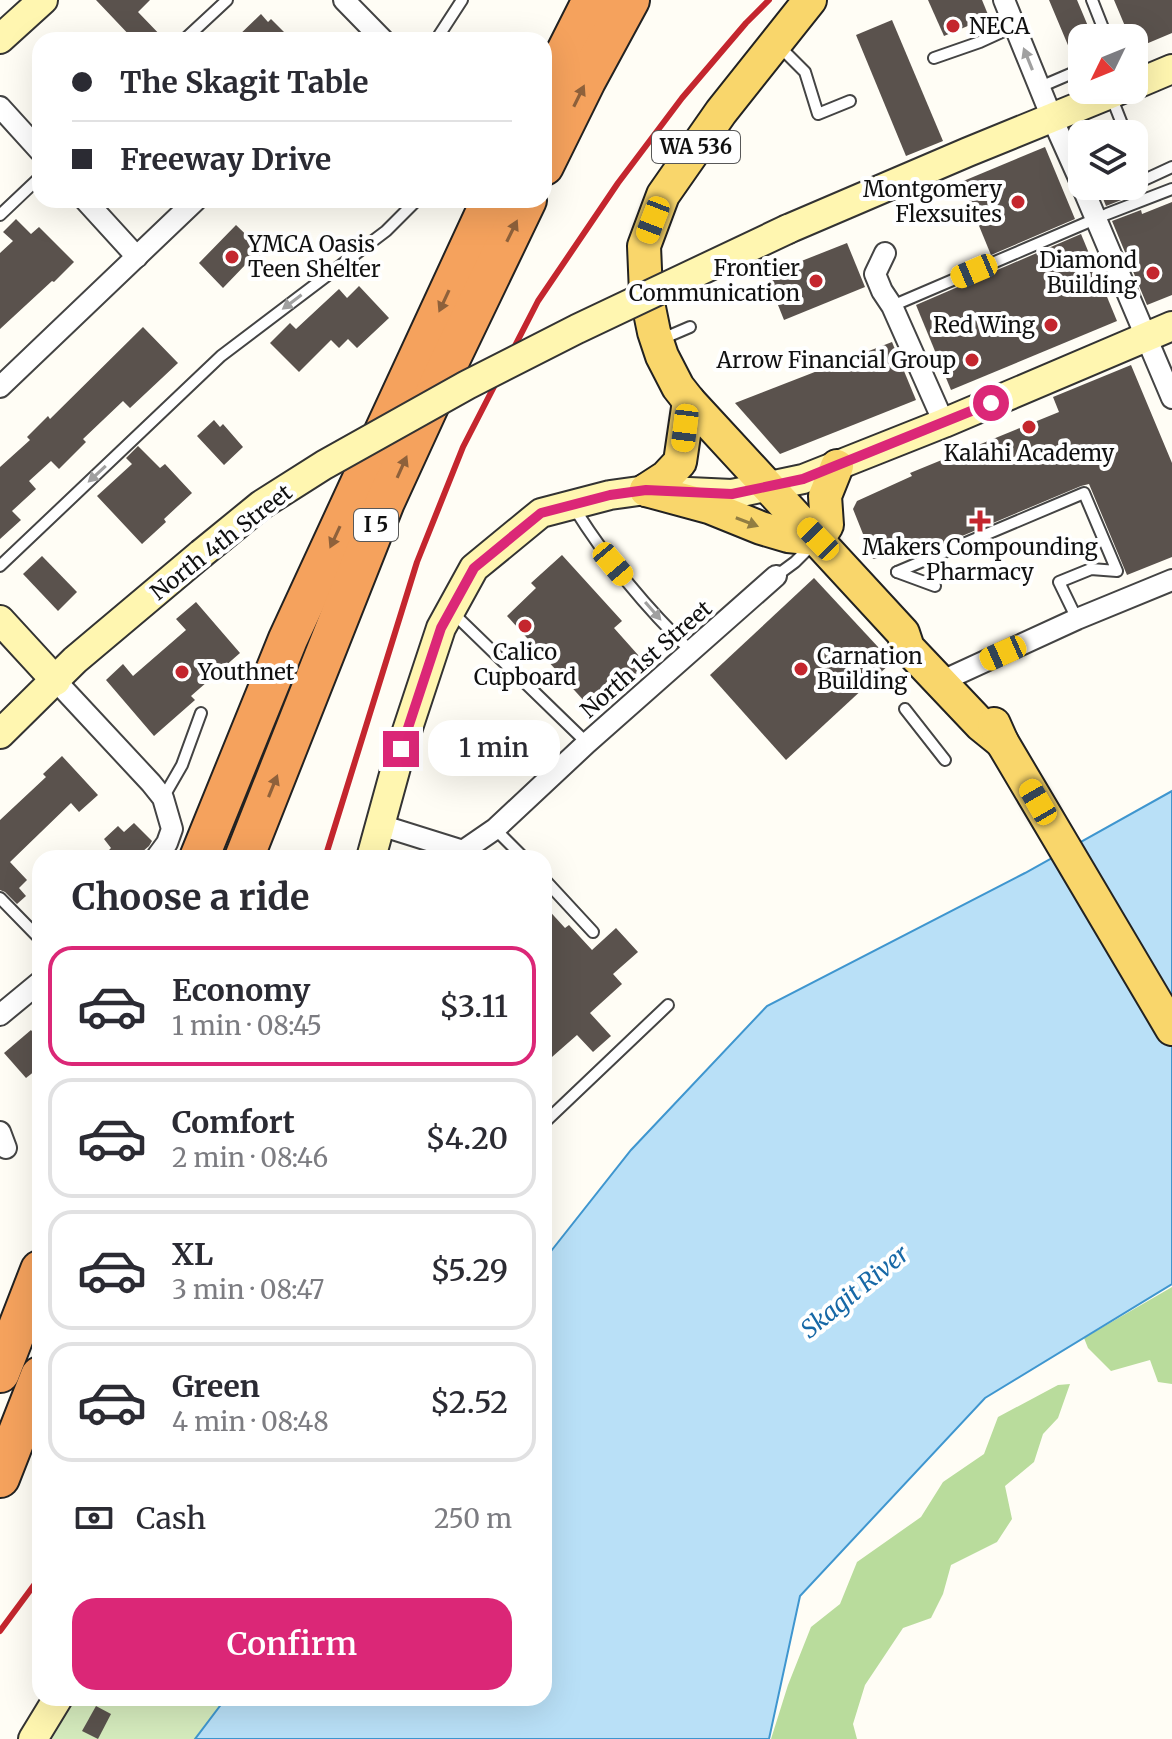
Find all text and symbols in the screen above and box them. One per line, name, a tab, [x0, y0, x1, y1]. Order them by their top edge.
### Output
place label: NECA	[969, 12, 1030, 40]
marker: NECA	[944, 17, 962, 35]
north arrow	[1068, 24, 1148, 104]
map controls	[1068, 24, 1148, 200]
one-way arrow	[1021, 47, 1034, 71]
text: The Skagit Table	[120, 63, 369, 101]
one-way arrow	[572, 85, 585, 108]
button: layers	[1068, 120, 1148, 200]
road number: WA 536	[652, 131, 740, 163]
text: Freeway Drive	[120, 140, 331, 178]
place label: Montgomery Flexsuites	[863, 175, 1002, 228]
car	[633, 193, 673, 247]
marker: Montgomery Flexsuites	[1009, 193, 1027, 211]
one-way arrow	[505, 220, 519, 243]
place label: YMCA Oasis Teen Shelter	[247, 230, 381, 283]
place label: Diamond Building	[1039, 246, 1137, 299]
marker: YMCA Oasis Teen Shelter	[223, 248, 241, 266]
car	[947, 251, 1001, 291]
place label: Frontier Communication	[629, 254, 800, 307]
marker: Diamond Building	[1144, 264, 1162, 282]
marker: Frontier Communication	[807, 272, 825, 290]
one-way arrow	[437, 289, 451, 312]
one-way arrow	[282, 294, 302, 310]
place label: Red Wing	[933, 311, 1035, 339]
marker: Red Wing	[1042, 316, 1060, 334]
place label: Arrow Financial Group	[715, 346, 956, 374]
marker: Arrow Financial Group	[963, 351, 981, 369]
route start	[973, 385, 1009, 421]
car	[670, 403, 700, 453]
marker: Kalahi Academy	[1020, 418, 1038, 436]
place label: Kalahi Academy	[944, 439, 1114, 467]
one-way arrow	[395, 455, 408, 478]
one-way arrow	[88, 465, 107, 483]
street label: North 4th Street	[145, 478, 298, 606]
road number: I 5	[354, 509, 398, 541]
marker: Makers Compounding Pharmacy	[971, 512, 989, 530]
car	[793, 513, 843, 565]
one-way arrow	[735, 516, 759, 529]
one-way arrow	[328, 525, 342, 549]
place label: Makers Compounding Pharmacy	[862, 533, 1098, 586]
car	[588, 538, 638, 590]
street label: North 1st Street	[575, 594, 718, 724]
one-way arrow	[644, 600, 661, 620]
marker: Calico Cupboard	[516, 617, 534, 635]
car	[976, 632, 1030, 674]
place label: Calico Cupboard	[474, 638, 576, 691]
place label: Carnation Building	[817, 642, 923, 695]
place label: Youthnet	[197, 658, 295, 686]
marker: Carnation Building	[792, 660, 810, 678]
marker: Youthnet	[173, 663, 191, 681]
callout: 1 min	[429, 721, 561, 777]
route end	[383, 731, 419, 767]
text: 1 min	[459, 731, 529, 764]
one-way arrow	[266, 774, 279, 798]
car	[1016, 775, 1060, 829]
text: Choose a ride	[72, 875, 309, 920]
icon: car	[76, 970, 148, 1042]
text: Economy	[172, 971, 310, 1009]
text: $3.11	[439, 987, 508, 1025]
text: 1 min · 08:45	[172, 1009, 322, 1042]
icon: car	[76, 1102, 148, 1174]
text: Comfort	[172, 1103, 295, 1141]
text: $4.20	[425, 1119, 508, 1157]
text: 2 min · 08:46	[172, 1141, 328, 1174]
icon: car	[76, 1234, 148, 1306]
text: XL	[172, 1235, 213, 1273]
water label: Skagit River	[794, 1238, 916, 1345]
text: $5.29	[430, 1251, 508, 1289]
text: 3 min · 08:47	[172, 1273, 324, 1306]
icon: car	[76, 1366, 148, 1438]
text: Green	[172, 1367, 260, 1405]
text: $2.52	[430, 1383, 508, 1421]
text: 4 min · 08:48	[172, 1405, 329, 1438]
icon: cash	[72, 1496, 116, 1540]
text: Cash	[136, 1499, 206, 1537]
text: 250 m	[434, 1502, 512, 1535]
button: Confirm	[72, 1598, 512, 1690]

